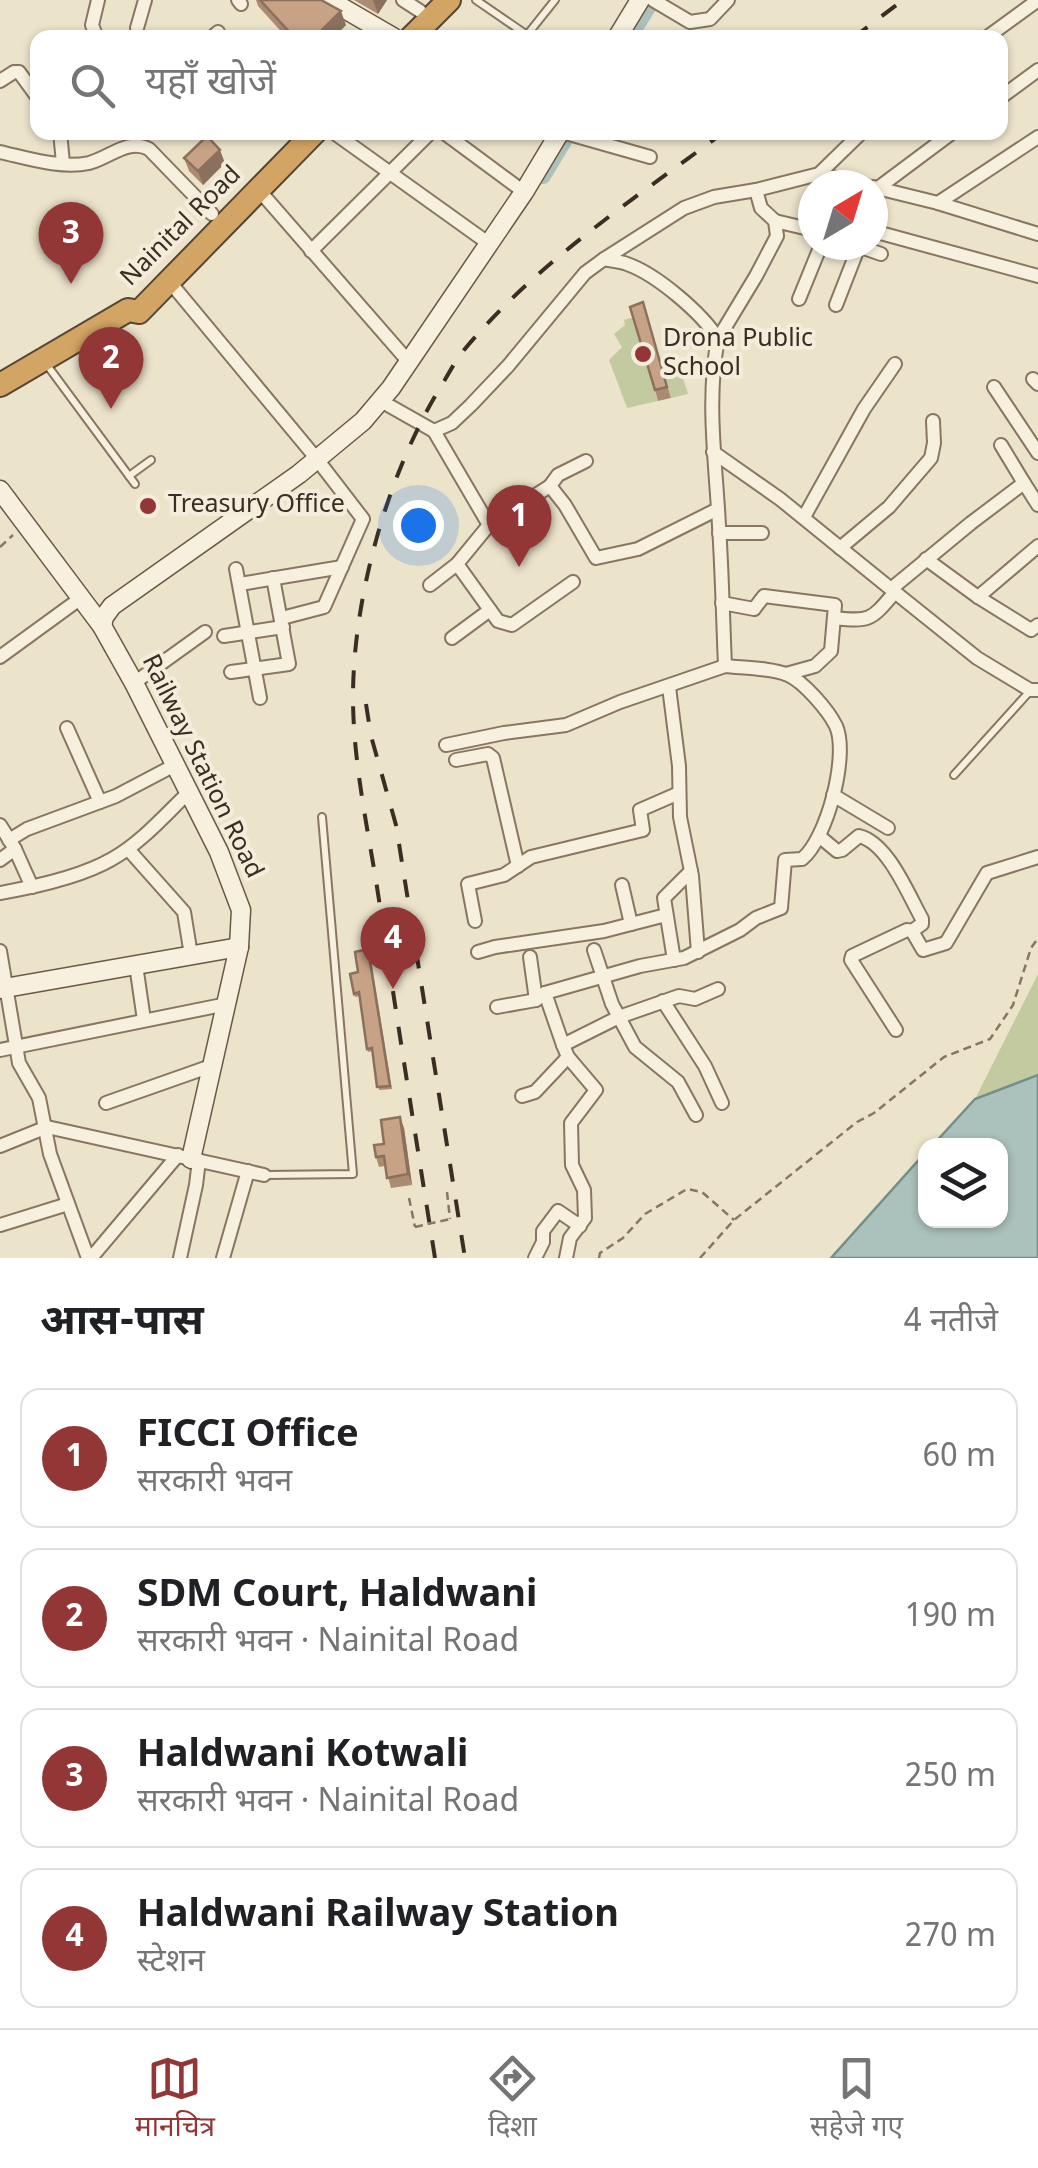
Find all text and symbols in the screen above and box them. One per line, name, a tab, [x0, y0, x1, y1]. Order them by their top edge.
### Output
search box	[30, 30, 1008, 140]
icon: search	[65, 58, 120, 113]
text: यहाँ खोजें	[145, 60, 276, 110]
street label: Nainital Road	[115, 160, 249, 294]
north arrow	[798, 170, 888, 260]
pin: 3	[38, 202, 104, 284]
place label: Drona Public School	[663, 324, 813, 385]
pin: 2	[78, 326, 144, 409]
marker: Drona Public School	[632, 343, 654, 365]
pin: 1	[486, 484, 552, 567]
place label: Treasury Office	[168, 490, 345, 522]
marker: Treasury Office	[137, 495, 159, 517]
your location	[393, 500, 444, 551]
street label: Railway Station Road	[133, 650, 269, 884]
pin: 4	[360, 906, 426, 989]
map controls	[918, 1138, 1008, 1228]
button: layers	[918, 1138, 1008, 1228]
text: आस-पास	[40, 1296, 204, 1351]
text: 4 नतीजे	[904, 1302, 998, 1344]
text: FICCI Office	[137, 1412, 359, 1462]
text: 1	[65, 1437, 84, 1479]
text: 60 m	[922, 1437, 996, 1479]
text: सरकारी भवन	[137, 1462, 292, 1504]
text: SDM Court, Haldwani	[137, 1572, 537, 1622]
text: 2	[65, 1597, 84, 1639]
text: 190 m	[905, 1597, 996, 1639]
text: सरकारी भवन · Nainital Road	[137, 1622, 519, 1664]
text: Haldwani Kotwali	[137, 1732, 468, 1782]
text: 3	[65, 1757, 84, 1799]
text: 250 m	[905, 1757, 996, 1799]
text: सरकारी भवन · Nainital Road	[137, 1782, 519, 1824]
text: Haldwani Railway Station	[137, 1892, 619, 1942]
text: 4	[65, 1917, 84, 1959]
text: 270 m	[905, 1917, 996, 1959]
text: स्टेशन	[137, 1942, 205, 1984]
tab: मानचित्र	[135, 2051, 215, 2147]
tab: दिशा	[485, 2051, 540, 2147]
tab: सहेजे गए	[810, 2051, 903, 2147]

